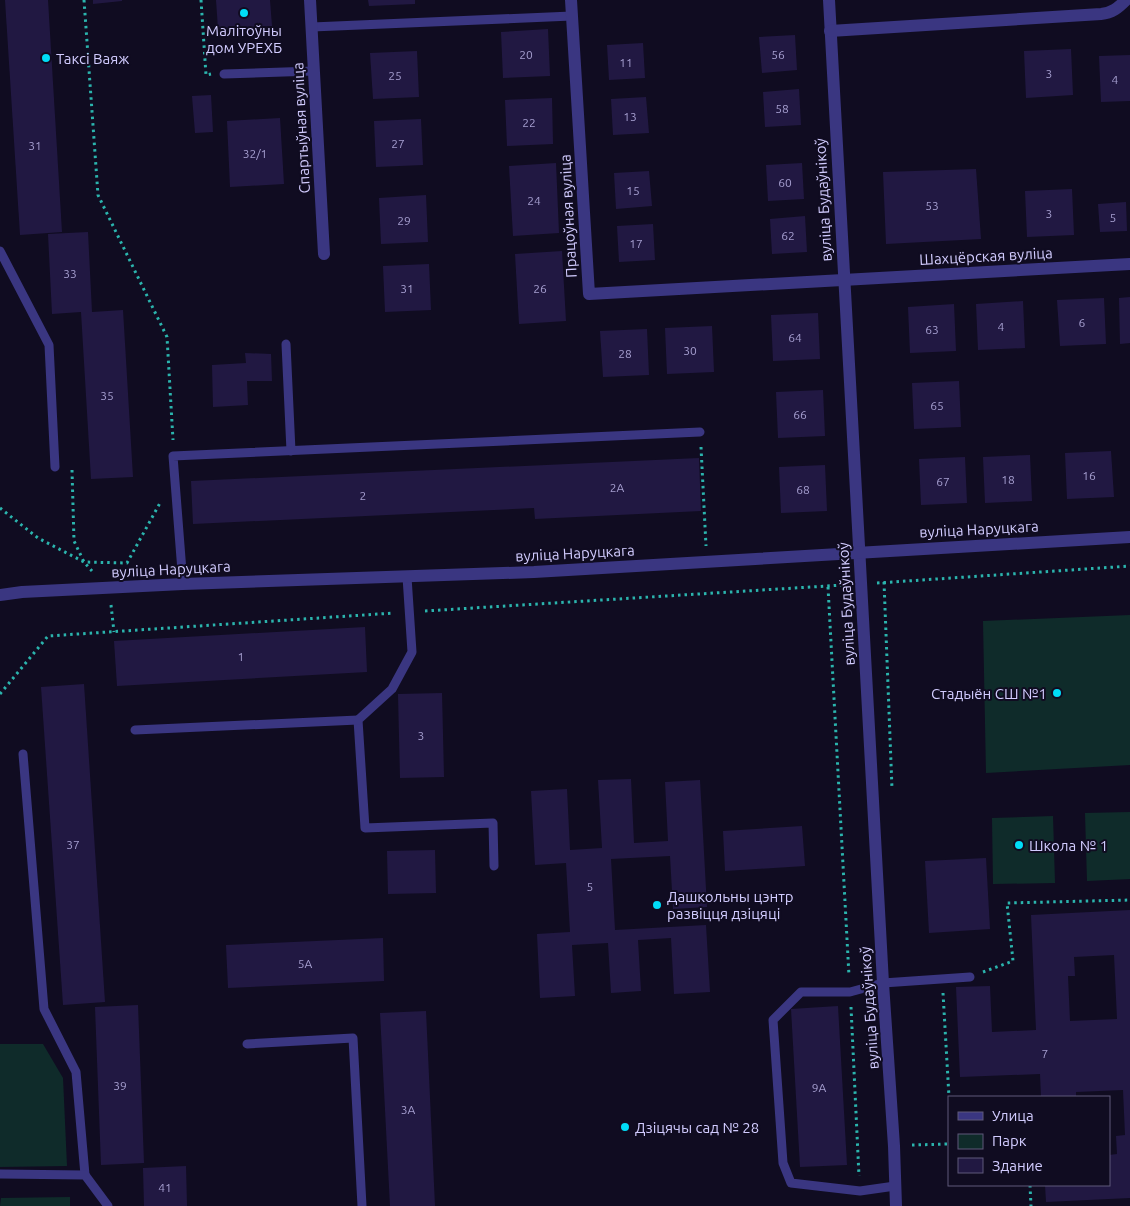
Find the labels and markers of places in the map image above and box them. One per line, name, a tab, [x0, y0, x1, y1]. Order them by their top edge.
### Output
marker: Малітоўны дом УРЕХБ	[238, 7, 250, 19]
place label: Малітоўны дом УРЕХБ	[206, 22, 282, 56]
place label: Таксі Ваяж	[56, 50, 129, 67]
marker: Таксі Ваяж	[40, 52, 52, 64]
place label: Стадыён СШ №1	[931, 685, 1047, 702]
marker: Стадыён СШ №1	[1051, 687, 1063, 699]
place label: Школа № 1	[1029, 837, 1108, 854]
marker: Школа № 1	[1013, 839, 1025, 851]
place label: Дашкольны цэнтр развіцця дзіцяці	[667, 888, 794, 922]
marker: Дашкольны цэнтр развіцця дзіцяці	[651, 899, 663, 911]
place label: Дзіцячы сад № 28	[635, 1119, 759, 1136]
marker: Дзіцячы сад № 28	[619, 1121, 631, 1133]

